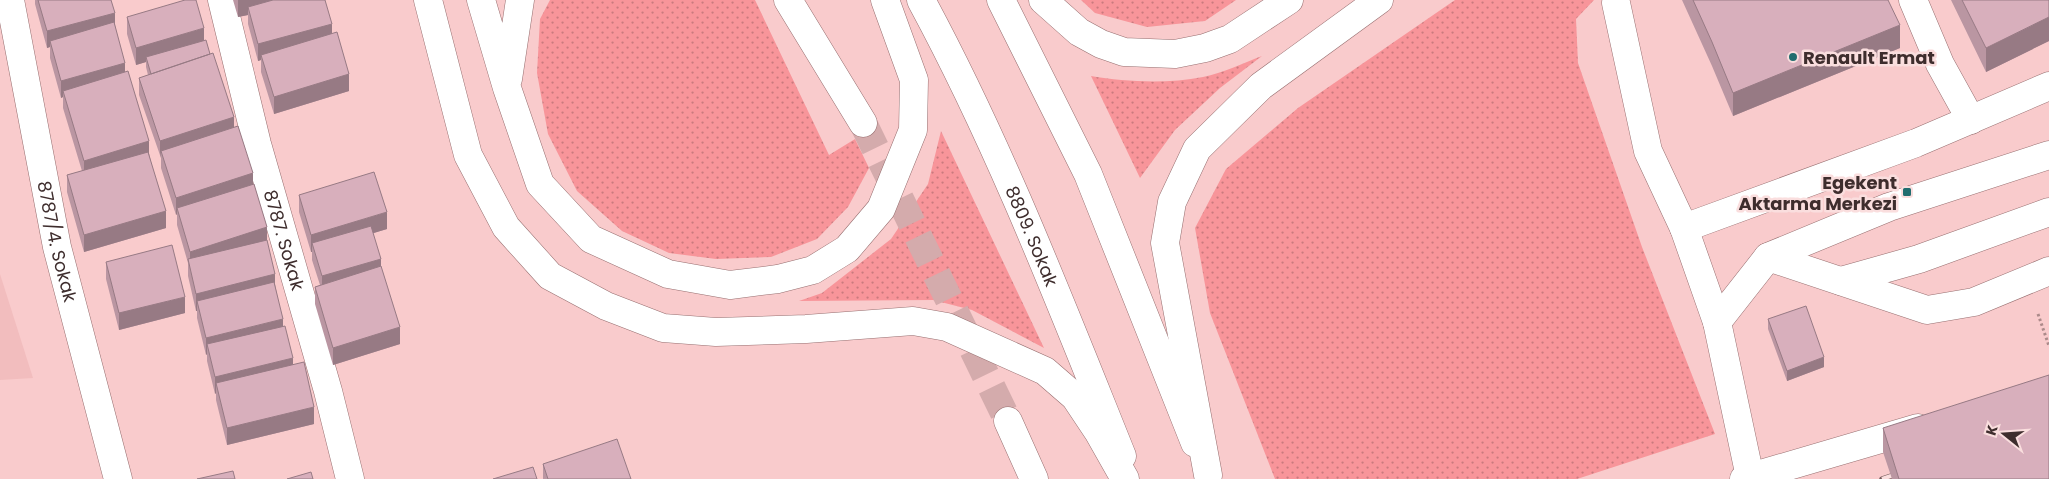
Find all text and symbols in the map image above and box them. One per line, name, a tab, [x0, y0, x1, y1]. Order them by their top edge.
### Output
place label: Renault Ermat	[1803, 45, 1935, 70]
marker: Renault Ermat	[1787, 51, 1799, 63]
place label: Egekent Aktarma Merkezi	[1739, 170, 1897, 216]
street label: 8787/4. Sokak	[32, 179, 84, 305]
street label: 8809. Sokak	[1000, 182, 1065, 291]
marker: Egekent Aktarma Merkezi	[1901, 186, 1913, 198]
street label: 8787. Sokak	[258, 187, 311, 294]
north arrow	[1979, 409, 2029, 459]
text: K	[1981, 422, 2003, 438]

